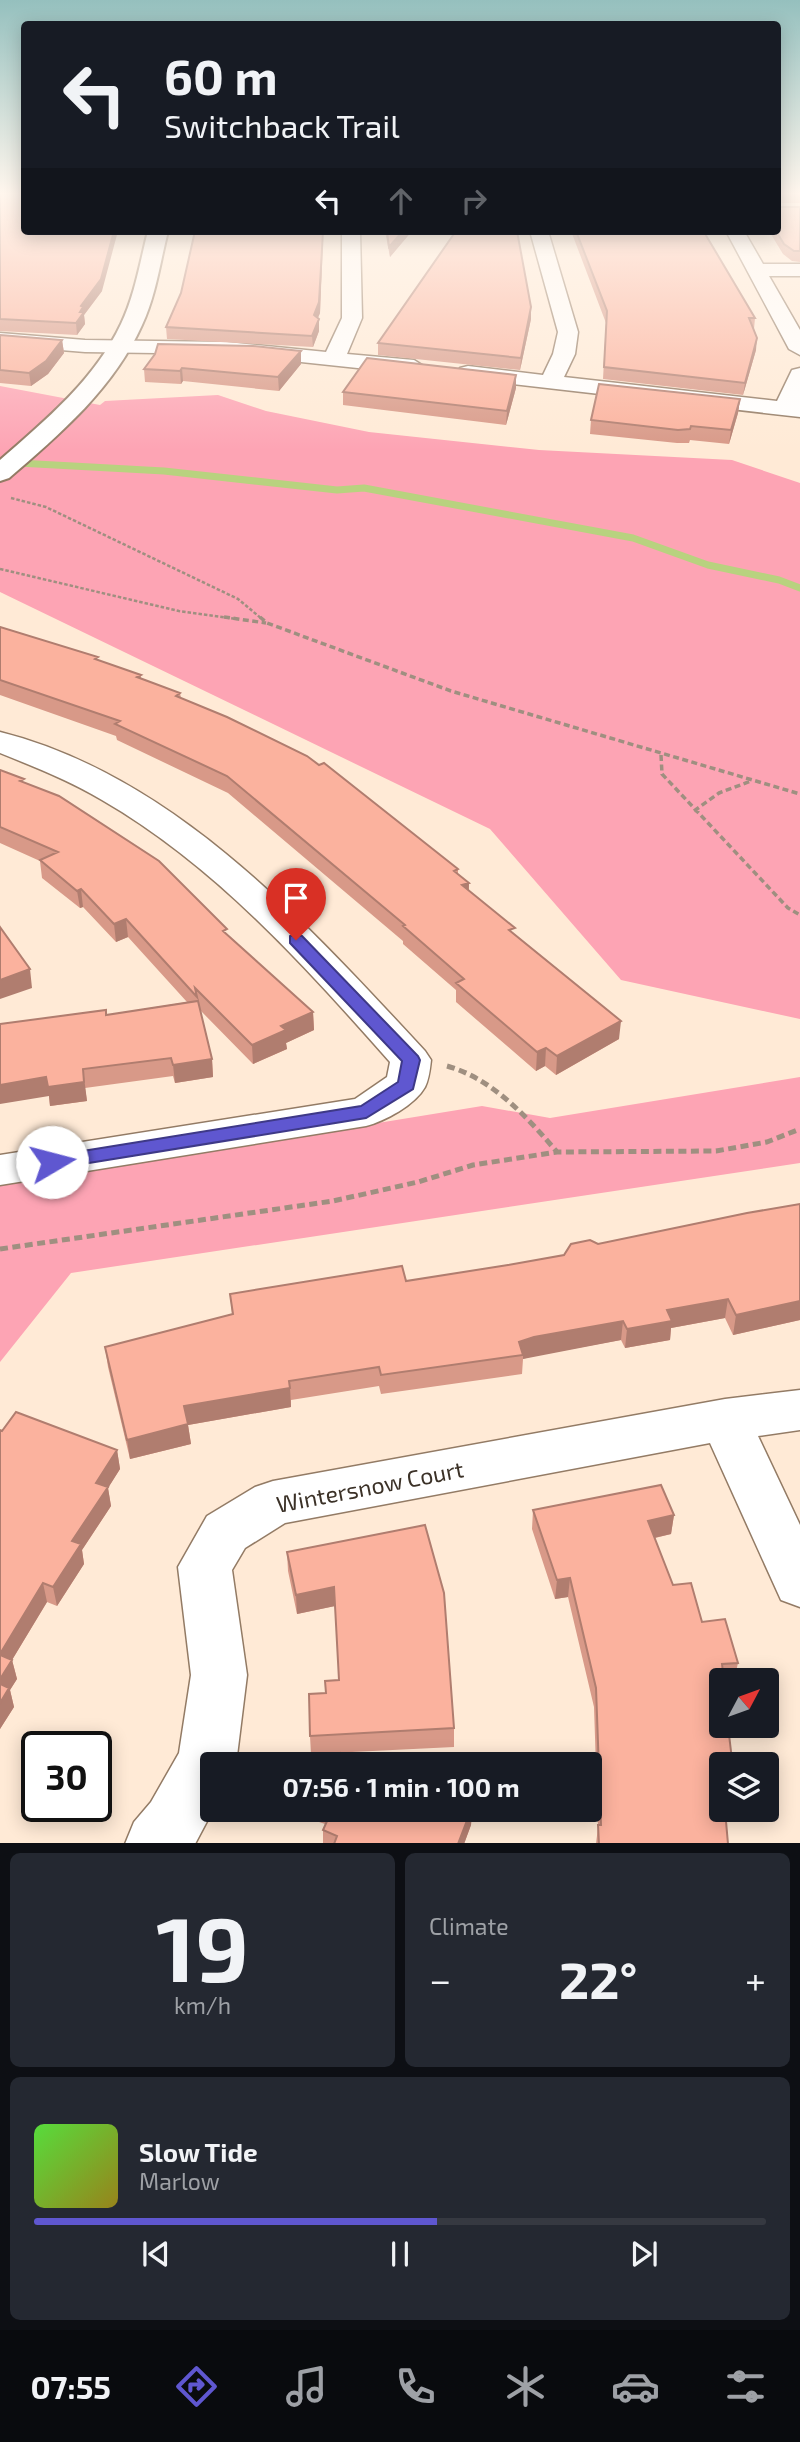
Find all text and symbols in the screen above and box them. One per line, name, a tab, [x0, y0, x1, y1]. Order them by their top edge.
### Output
text: 60 m	[164, 46, 278, 105]
icon: left	[49, 49, 140, 140]
text: Switchback Trail	[164, 106, 400, 144]
icon: left	[309, 182, 347, 220]
icon: ahead	[382, 182, 420, 220]
icon: right	[455, 182, 493, 220]
pin	[266, 868, 326, 940]
icon: arrive	[277, 879, 315, 917]
position arrow	[15, 1125, 89, 1199]
street label: Wintersnow Court	[274, 1454, 466, 1518]
north arrow	[709, 1668, 779, 1738]
map controls	[709, 1668, 779, 1822]
speed limit sign: 30	[21, 1731, 112, 1822]
button: layers	[709, 1752, 779, 1822]
text: 07:56 · 1 min · 100 m	[282, 1771, 520, 1802]
text: 19	[156, 1891, 249, 2000]
text: Climate	[429, 1912, 509, 1940]
text: 22°	[559, 1947, 637, 2009]
text: −	[429, 1956, 451, 2002]
text: +	[745, 1956, 766, 2002]
text: km/h	[174, 1991, 231, 2019]
text: Slow Tide	[139, 2136, 258, 2167]
text: Marlow	[139, 2167, 220, 2195]
icon: previous	[137, 2235, 175, 2273]
icon: pause	[381, 2235, 419, 2273]
icon: next	[625, 2235, 663, 2273]
icon: directions	[172, 2362, 221, 2411]
icon: music	[282, 2362, 331, 2411]
icon: phone	[391, 2362, 440, 2411]
icon: climate	[501, 2362, 550, 2411]
icon: car	[611, 2362, 660, 2411]
icon: filters	[721, 2362, 770, 2411]
text: 07:55	[30, 2367, 111, 2405]

